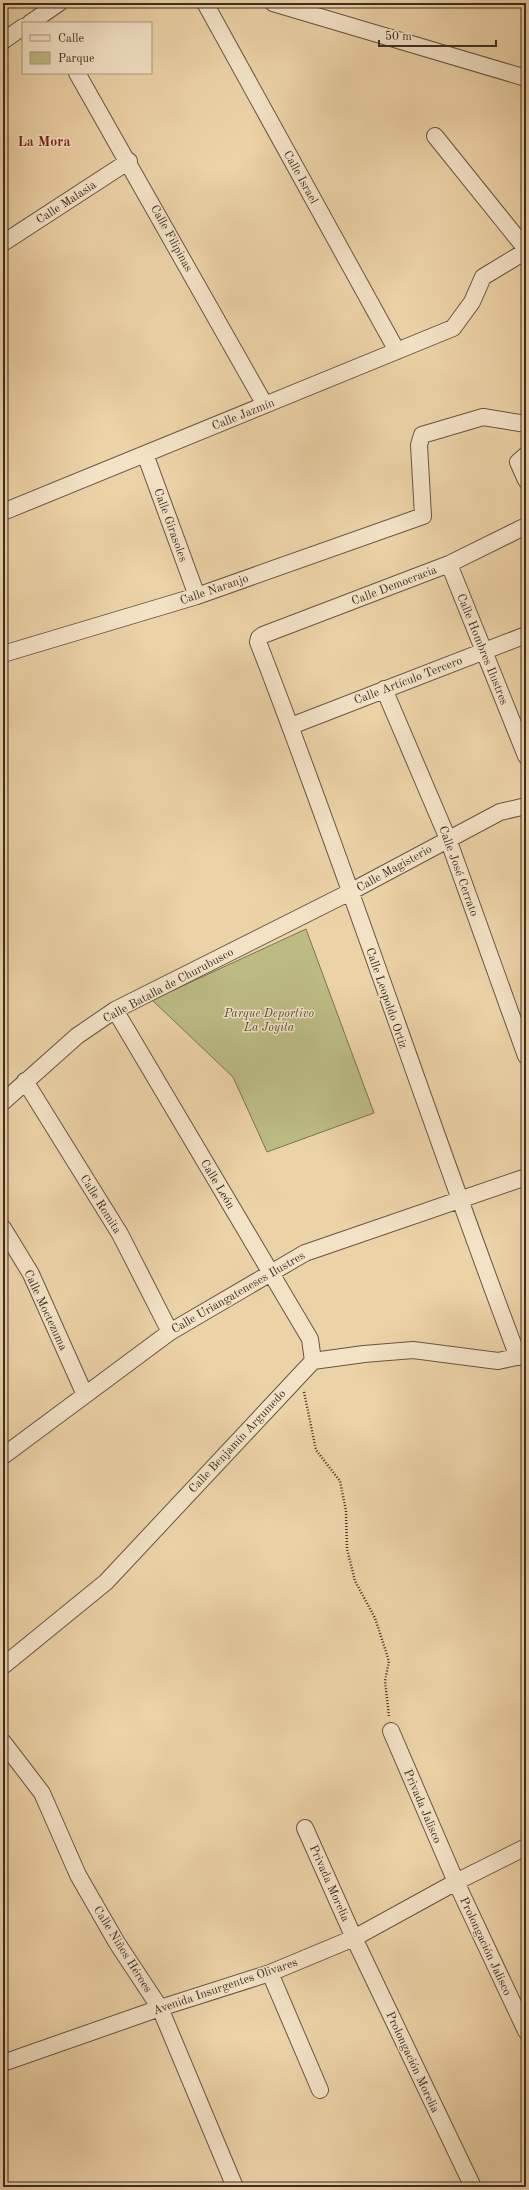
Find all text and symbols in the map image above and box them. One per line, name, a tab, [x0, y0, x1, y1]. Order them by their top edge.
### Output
legend	[22, 22, 152, 74]
scale bar	[379, 22, 496, 48]
text: 50 m	[385, 30, 412, 43]
text: Calle	[58, 33, 84, 45]
text: Parque	[58, 53, 95, 65]
district label: La Mora	[17, 135, 71, 149]
street label: Calle Israel	[281, 149, 320, 206]
street label: Calle Malasia	[34, 179, 99, 227]
street label: Calle Filipinas	[148, 203, 194, 274]
street label: Calle Jazmín	[210, 397, 277, 433]
street label: Calle Girasoles	[151, 487, 189, 564]
street label: Calle Democracia	[350, 564, 439, 608]
street label: Calle Naranjo	[179, 573, 250, 607]
street label: Calle Hombres Ilustres	[454, 592, 510, 707]
street label: Calle Artículo Tercero	[353, 655, 464, 707]
street label: Calle José Cerrato	[436, 824, 480, 918]
street label: Calle Magisterio	[355, 843, 434, 895]
street label: Calle Batalla de Churubusco	[101, 946, 236, 1025]
street label: Calle Leopoldo Ortiz	[363, 946, 409, 1050]
park label: Parque Deportivo La Joyita	[223, 1008, 314, 1034]
street label: Calle León	[198, 1158, 237, 1212]
street label: Calle Romita	[77, 1173, 123, 1236]
street label: Calle Uriangateneses Ilustres	[170, 1250, 307, 1336]
street label: Calle Moctezuma	[21, 1268, 69, 1353]
street label: Calle Benjamín Argumedo	[187, 1388, 289, 1496]
street label: Privada Jalisco	[401, 1768, 443, 1845]
street label: Privada Morelia	[307, 1843, 351, 1924]
street label: Prolongación Jalisco	[457, 1896, 513, 1997]
street label: Calle Niños Héroes	[91, 1904, 154, 1995]
street label: Avenida Insurgentes Olivares	[152, 1957, 299, 2017]
street label: Prolongación Morelia	[383, 2010, 441, 2115]

